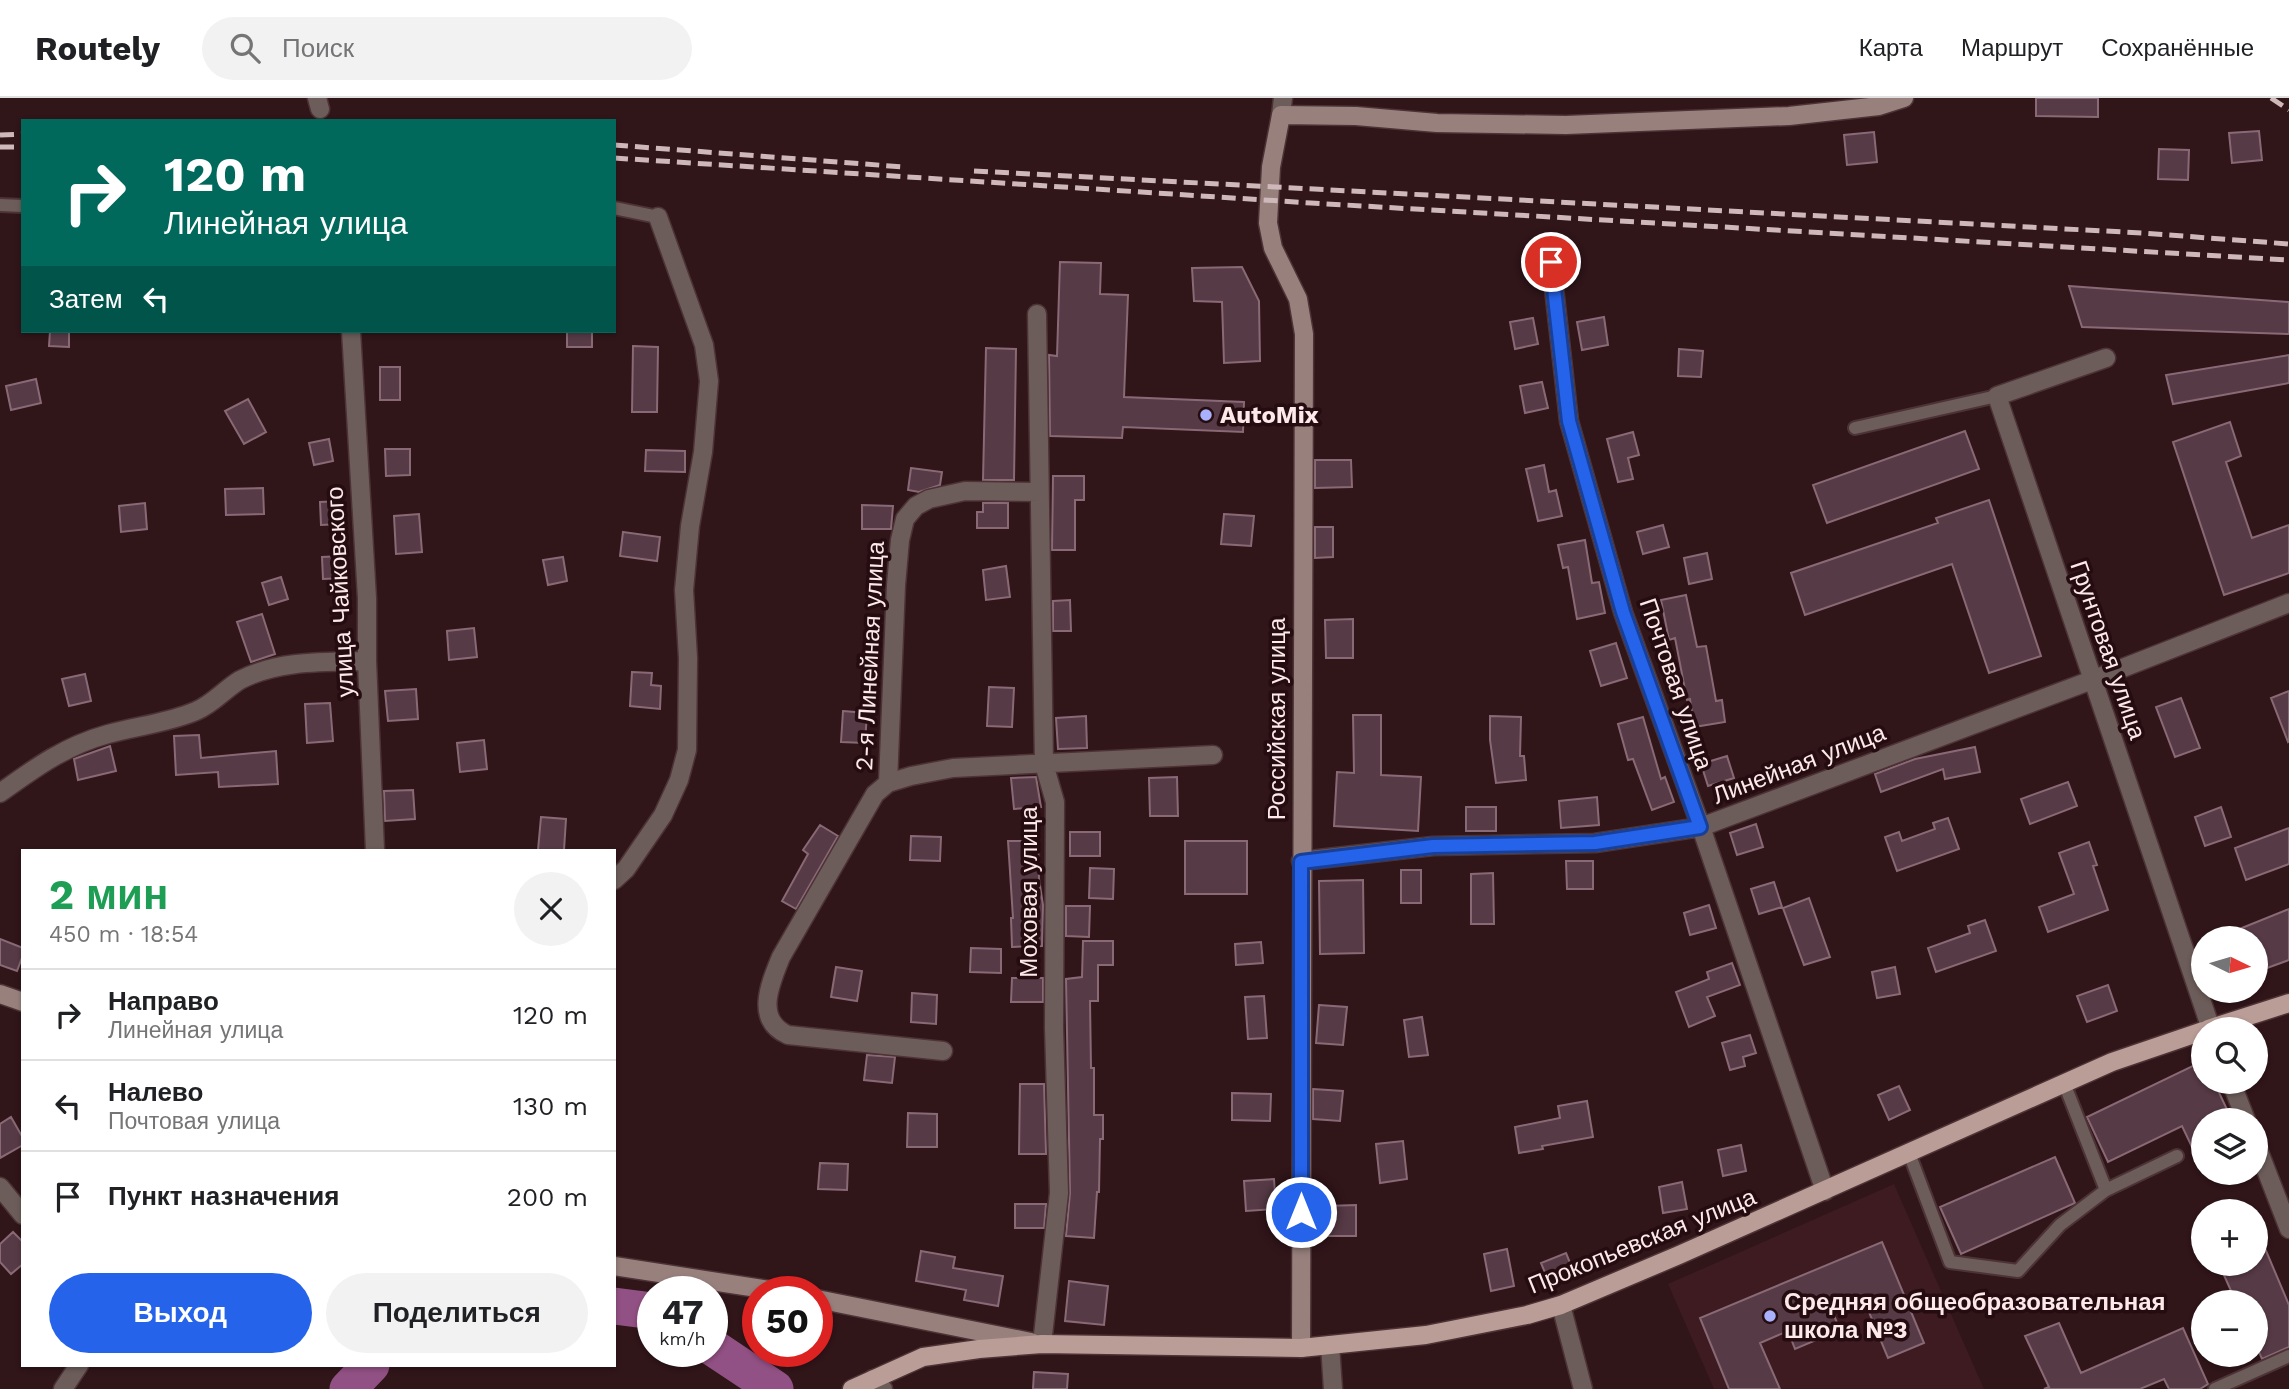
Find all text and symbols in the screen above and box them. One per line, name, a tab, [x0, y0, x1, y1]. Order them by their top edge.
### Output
search box	[202, 17, 692, 80]
text: Routely	[35, 29, 160, 68]
icon: search	[226, 29, 264, 67]
text: Поиск	[282, 33, 354, 63]
text: Карта	[1859, 34, 1923, 62]
text: Маршрут	[1961, 34, 2063, 62]
text: Сохранённые	[2101, 34, 2254, 62]
text: 120 m	[164, 145, 306, 203]
icon: right	[49, 147, 140, 238]
text: Линейная улица	[164, 204, 408, 242]
pin	[1521, 232, 1581, 292]
icon: arrive	[1532, 243, 1570, 281]
icon: left	[137, 280, 175, 318]
text: Затем	[49, 284, 123, 314]
place label: AutoMix	[1220, 401, 1319, 429]
marker: AutoMix	[1198, 407, 1214, 423]
street label: улица Чайковского	[320, 486, 360, 698]
street label: 2-я Линейная улица	[850, 540, 890, 772]
street label: Грунтовая улица	[2064, 557, 2152, 744]
street label: Почтовая улица	[1634, 595, 1719, 774]
street label: Российская улица	[1263, 617, 1291, 820]
street label: Линейная улица	[1709, 718, 1890, 810]
street label: Моховая улица	[1015, 806, 1043, 978]
text: 2 мин	[49, 870, 168, 919]
button: close	[514, 872, 588, 946]
text: 450 m · 18:54	[49, 921, 198, 948]
north arrow	[2191, 926, 2268, 1003]
map controls	[2191, 926, 2268, 1367]
text: Направо	[108, 986, 219, 1016]
icon: right	[49, 996, 87, 1034]
text: 120 m	[513, 1000, 588, 1030]
text: Линейная улица	[108, 1017, 283, 1044]
button: search	[2191, 1017, 2268, 1094]
text: Налево	[108, 1077, 203, 1107]
icon: left	[49, 1087, 87, 1125]
text: 130 m	[513, 1091, 588, 1121]
text: Почтовая улица	[108, 1108, 280, 1135]
button: layers	[2191, 1108, 2268, 1185]
position arrow	[1264, 1175, 1338, 1249]
icon: arrive	[49, 1178, 87, 1216]
text: Пункт назначения	[108, 1181, 339, 1211]
text: 200 m	[507, 1182, 588, 1212]
street label: Прокопьевская улица	[1524, 1182, 1760, 1299]
button: +	[2191, 1199, 2268, 1276]
button: Выход	[49, 1273, 312, 1353]
button: Поделиться	[326, 1273, 588, 1353]
speed limit sign: 50	[742, 1276, 833, 1367]
place label: Средняя общеобразовательная школа №3	[1784, 1288, 2166, 1344]
button: −	[2191, 1290, 2268, 1367]
text: 47	[661, 1291, 704, 1333]
marker: Средняя общеобразовательная школа №3	[1762, 1308, 1778, 1324]
text: km/h	[659, 1328, 706, 1349]

